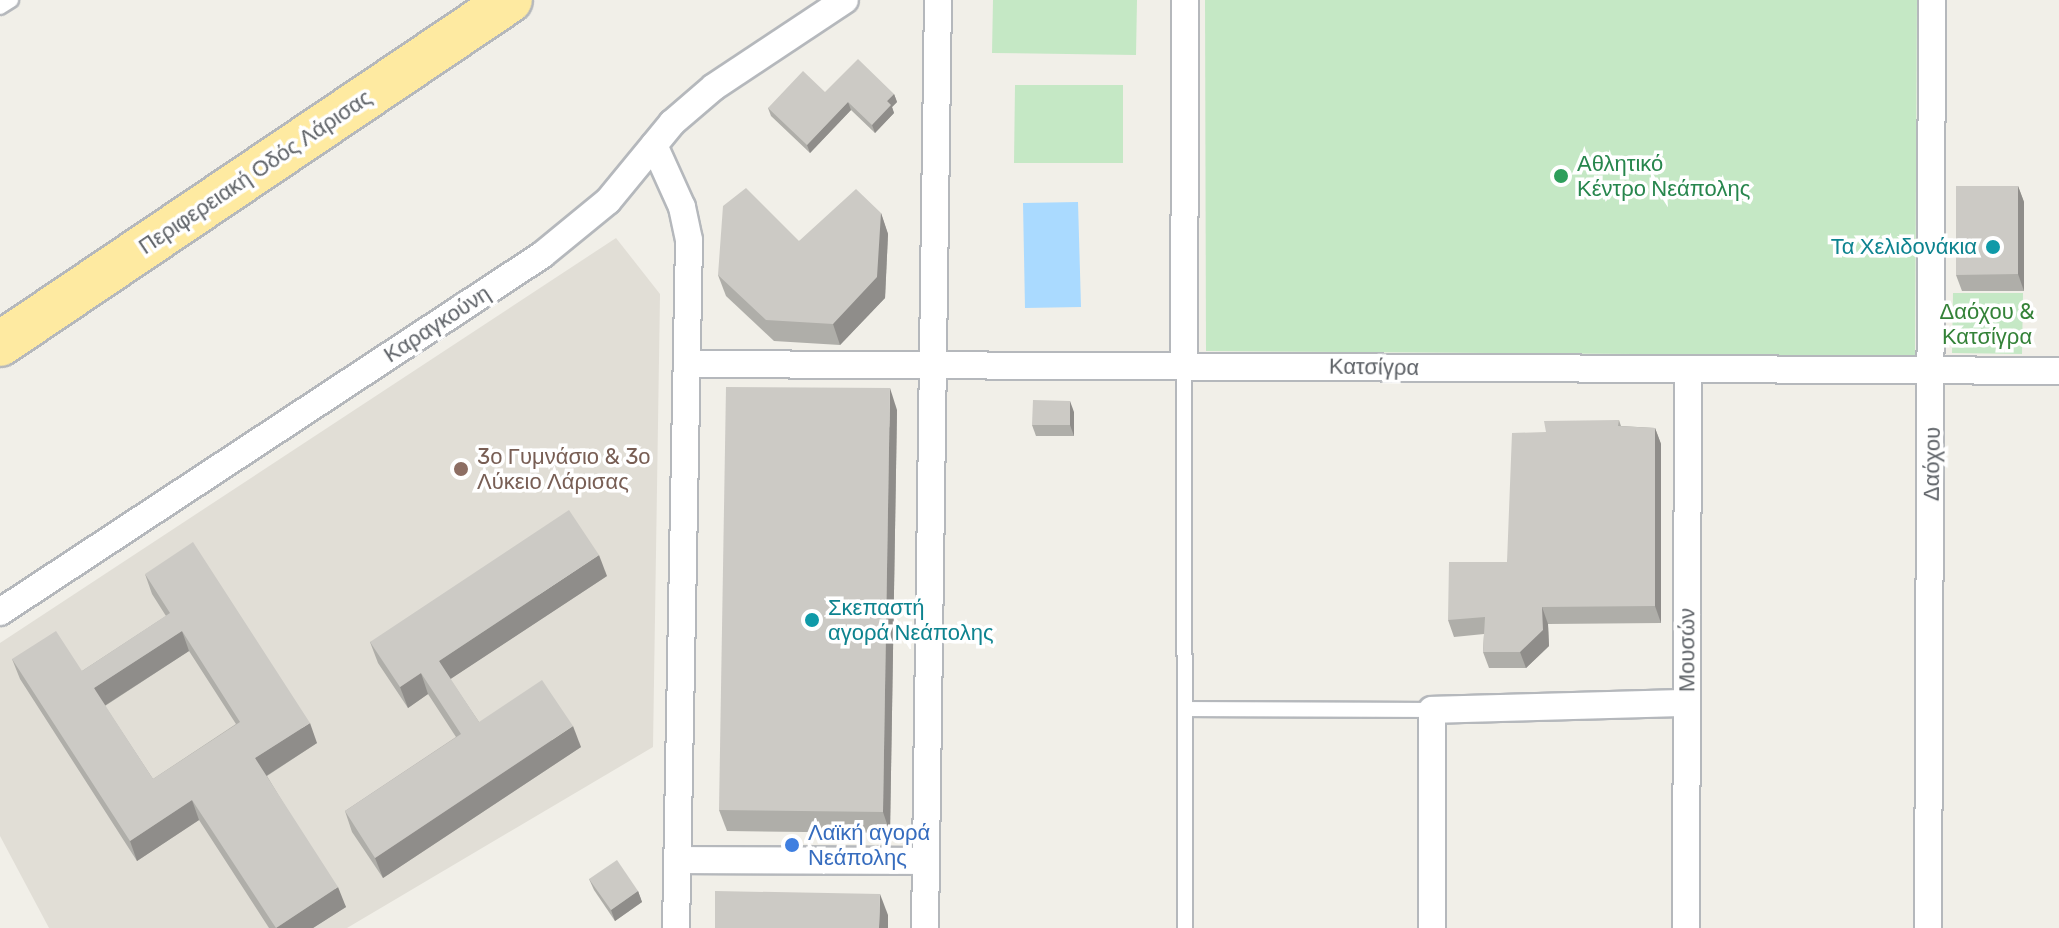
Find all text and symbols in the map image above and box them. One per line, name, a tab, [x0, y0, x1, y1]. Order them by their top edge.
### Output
street label: Περιφερειακή Οδός Λάρισας	[134, 84, 376, 260]
place label: Αθλητικό Κέντρο Νεάπολης	[1577, 150, 1750, 202]
marker: Αθλητικό Κέντρο Νεάπολης	[1552, 167, 1570, 185]
place label: Τα Χελιδονάκια	[1831, 234, 1977, 260]
marker: Τα Χελιδονάκια	[1984, 238, 2002, 256]
street label: Καραγκούνη	[379, 280, 495, 368]
park label: Δαόχου & Κατσίγρα	[1940, 298, 2034, 350]
street label: Κατσίγρα	[1329, 353, 1419, 381]
street label: Δαόχου	[1918, 427, 1946, 501]
place label: 3ο Γυμνάσιο & 3ο Λύκειο Λάρισας	[477, 443, 651, 494]
marker: 3ο Γυμνάσιο & 3ο Λύκειο Λάρισας	[452, 460, 470, 478]
place label: Σκεπαστή αγορά Νεάπολης	[828, 594, 994, 646]
street label: Μουσών	[1674, 608, 1700, 692]
marker: Σκεπαστή αγορά Νεάπολης	[803, 611, 821, 629]
place label: Λαϊκή αγορά Νεάπολης	[808, 819, 930, 870]
marker: Λαϊκή αγορά Νεάπολης	[783, 836, 801, 854]

